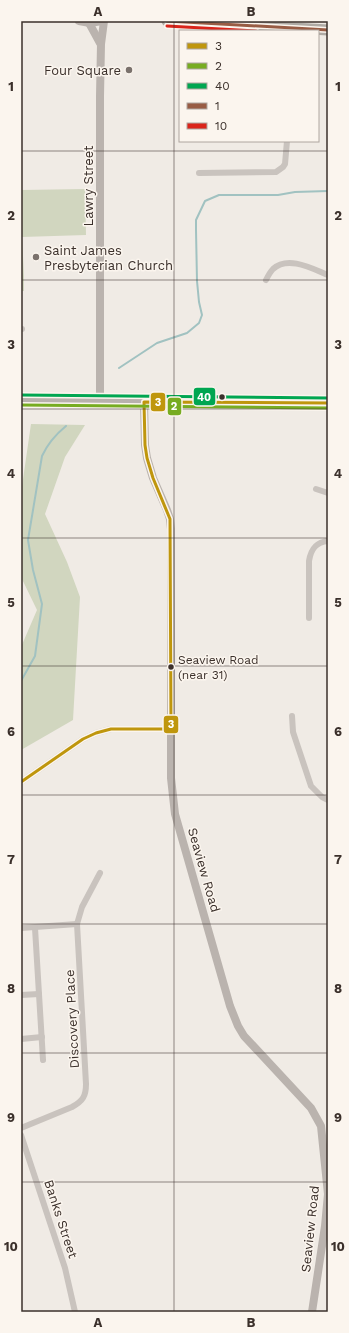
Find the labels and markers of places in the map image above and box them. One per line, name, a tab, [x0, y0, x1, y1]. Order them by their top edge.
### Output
place label: Four Square	[44, 63, 121, 78]
marker: Four Square	[124, 65, 134, 75]
place label: Saint James Presbyterian Church	[44, 243, 173, 273]
marker: Saint James Presbyterian Church	[31, 252, 41, 262]
unlabelled marker	[217, 392, 227, 402]
place label: Seaview Road (near 31)	[178, 653, 259, 682]
marker: Seaview Road (near 31)	[166, 662, 176, 672]

